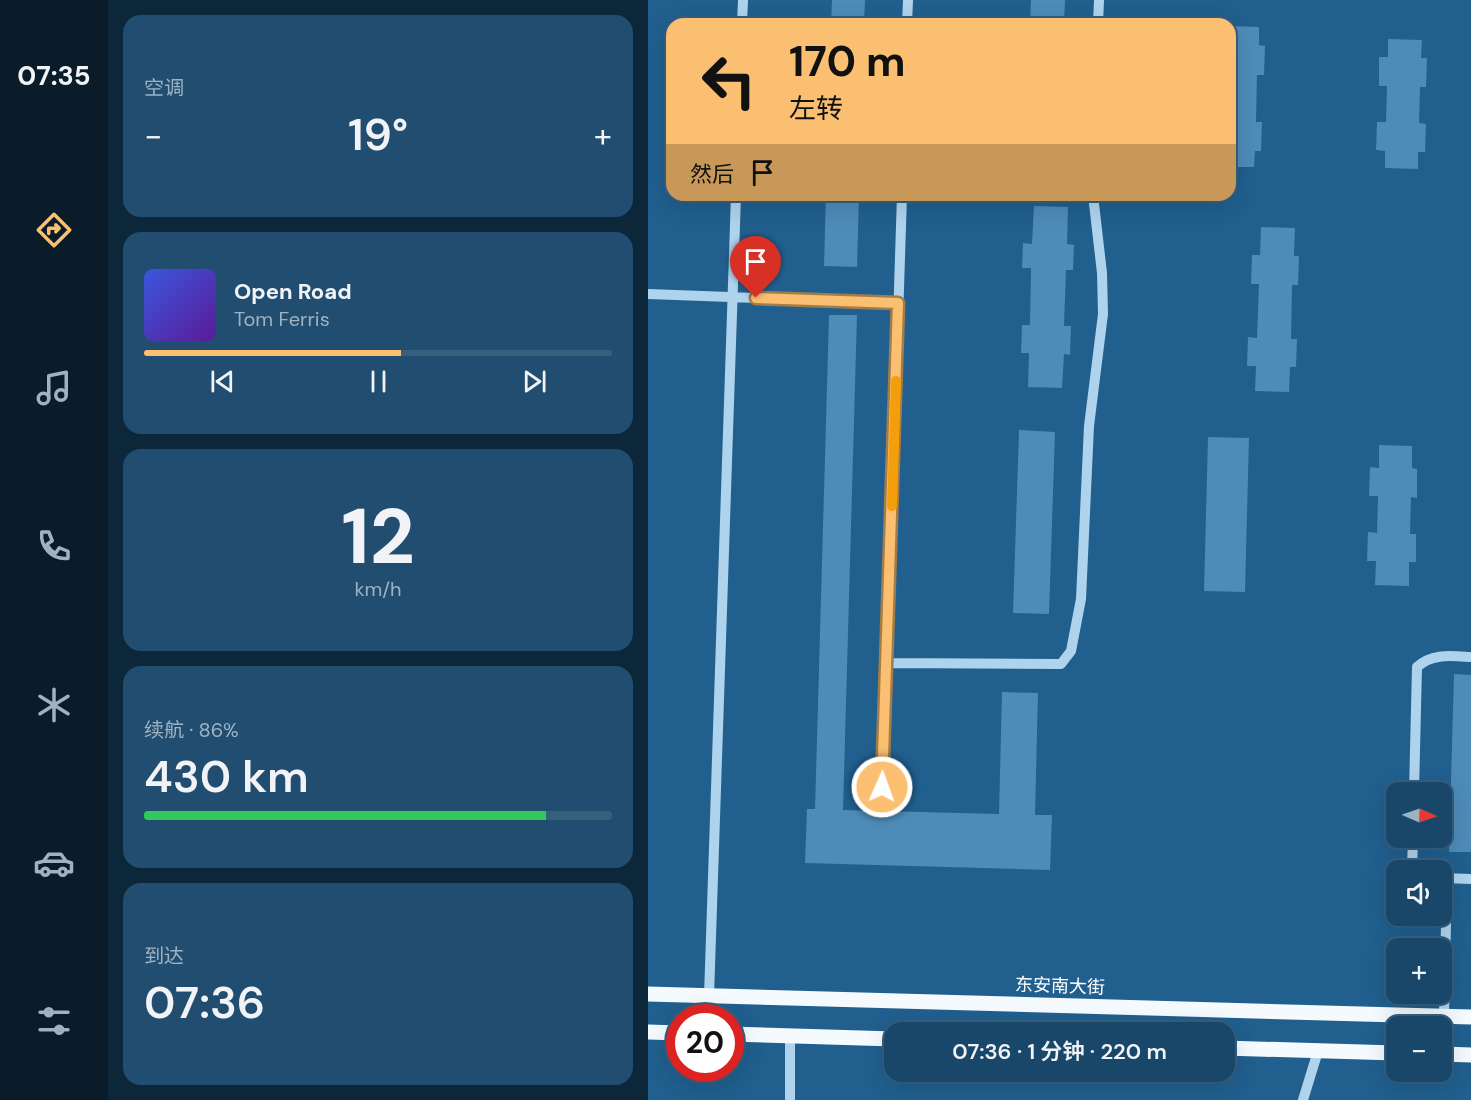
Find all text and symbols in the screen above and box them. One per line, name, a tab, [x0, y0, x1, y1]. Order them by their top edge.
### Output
text: 170 m	[789, 34, 906, 89]
icon: left	[690, 42, 768, 120]
text: 07:35	[17, 58, 91, 93]
text: 空调	[144, 75, 184, 101]
text: 左转	[789, 91, 843, 126]
text: 19°	[348, 105, 408, 164]
text: −	[144, 114, 162, 157]
text: +	[594, 114, 612, 157]
icon: arrive	[746, 156, 779, 189]
text: 然后	[690, 160, 734, 189]
icon: directions	[33, 209, 75, 251]
pin	[730, 236, 781, 298]
icon: arrive	[739, 245, 772, 278]
text: Open Road	[234, 277, 352, 306]
text: Tom Ferris	[234, 306, 330, 332]
icon: previous	[206, 365, 239, 398]
icon: pause	[362, 365, 395, 398]
icon: next	[518, 365, 551, 398]
icon: music	[33, 367, 75, 409]
text: 12	[341, 486, 415, 587]
icon: phone	[33, 525, 75, 567]
text: km/h	[354, 576, 402, 602]
icon: climate	[33, 684, 75, 726]
text: 续航 · 86%	[144, 717, 239, 743]
text: 430 km	[144, 747, 309, 806]
position arrow	[850, 755, 914, 819]
north arrow	[1386, 782, 1452, 848]
map controls	[1386, 782, 1452, 1082]
icon: car	[33, 842, 75, 884]
button: sound	[1386, 860, 1452, 926]
button: +	[1386, 938, 1452, 1004]
text: 到达	[144, 943, 184, 969]
street label: 东安南大街	[1015, 972, 1105, 1000]
text: 07:36	[144, 973, 265, 1032]
icon: filters	[33, 1000, 75, 1042]
speed limit sign: 20	[666, 1004, 744, 1082]
button: −	[1386, 1016, 1452, 1082]
text: 07:36 · 1 分钟 · 220 m	[952, 1037, 1167, 1066]

